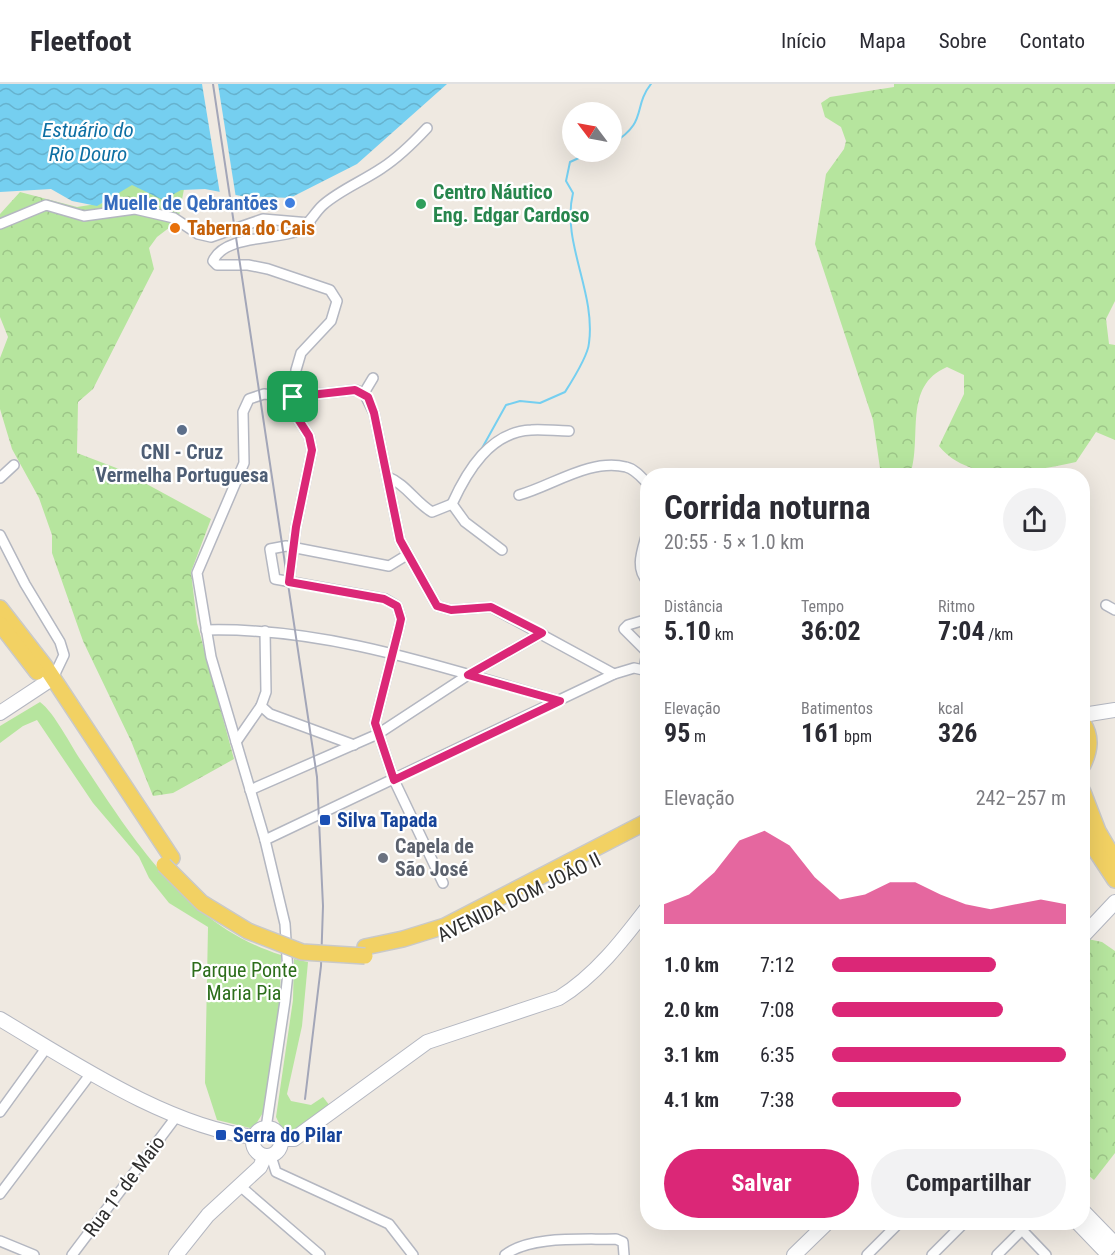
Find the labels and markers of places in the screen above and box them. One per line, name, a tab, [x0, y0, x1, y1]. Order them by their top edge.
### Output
place label: Centro Náutico Eng. Edgar Cardoso	[433, 180, 590, 227]
place label: Muelle de Qebrantões	[103, 191, 278, 215]
marker: Muelle de Qebrantões	[283, 196, 297, 210]
marker: Centro Náutico Eng. Edgar Cardoso	[414, 197, 428, 211]
place label: Taberna do Cais	[187, 216, 315, 240]
marker: Taberna do Cais	[168, 221, 182, 235]
pin	[267, 371, 318, 422]
marker: CNI - Cruz Vermelha Portuguesa	[175, 423, 189, 437]
place label: CNI - Cruz Vermelha Portuguesa	[96, 440, 268, 487]
place label: Silva Tapada	[337, 808, 437, 832]
marker: Silva Tapada	[318, 813, 332, 827]
place label: Capela de São José	[395, 834, 474, 881]
marker: Capela de São José	[376, 851, 390, 865]
place label: Serra do Pilar	[233, 1123, 343, 1147]
marker: Serra do Pilar	[214, 1128, 228, 1142]

